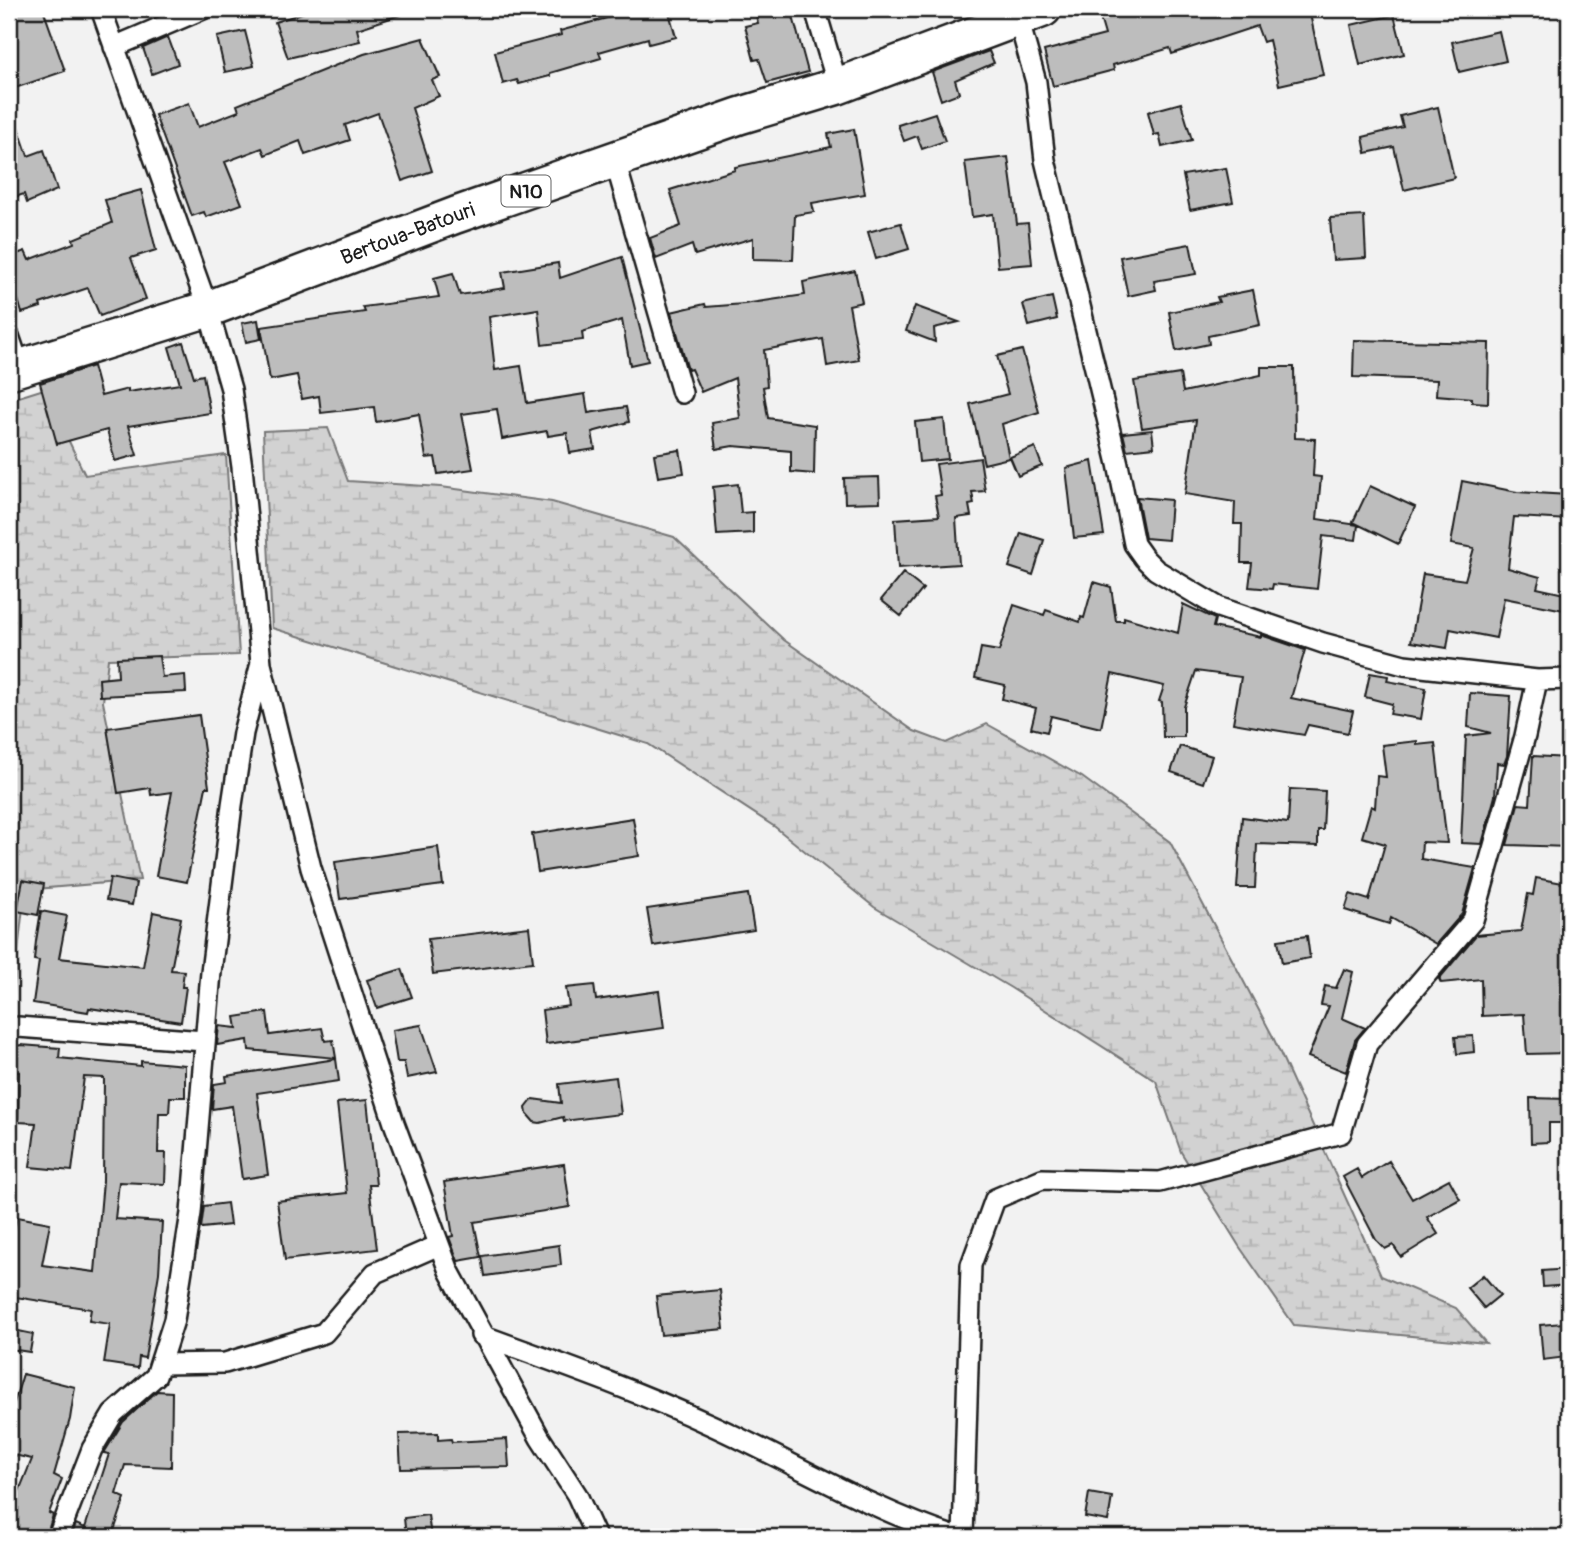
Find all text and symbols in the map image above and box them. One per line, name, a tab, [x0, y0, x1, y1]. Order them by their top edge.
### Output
road number: N10	[502, 176, 550, 206]
street label: Bertoua-Batouri	[337, 196, 479, 271]

